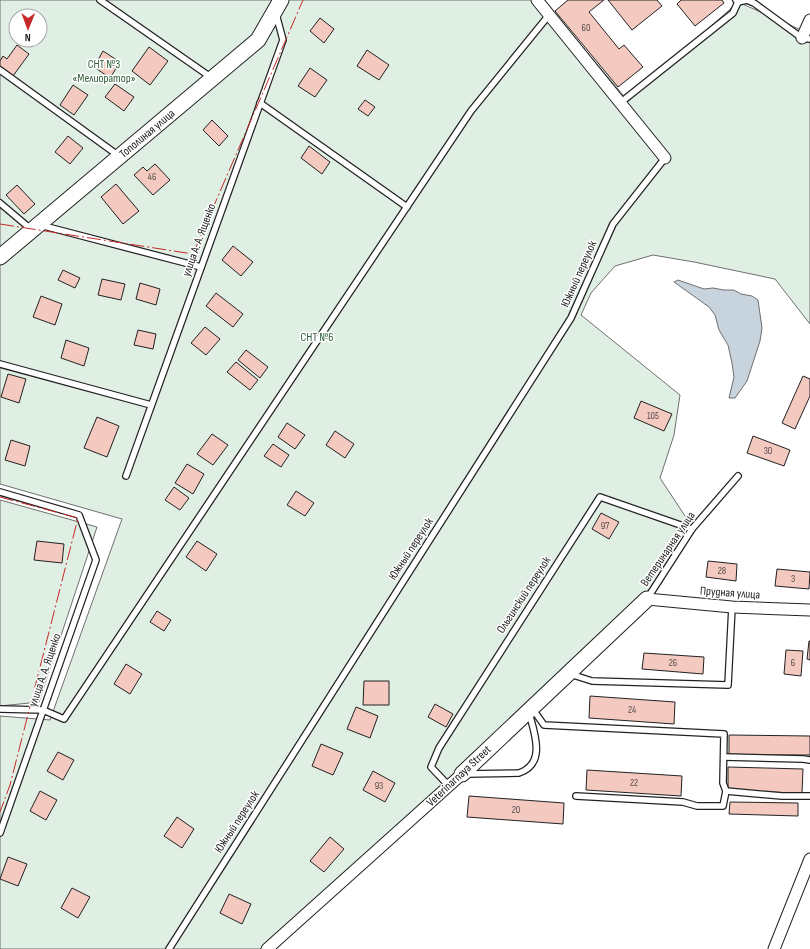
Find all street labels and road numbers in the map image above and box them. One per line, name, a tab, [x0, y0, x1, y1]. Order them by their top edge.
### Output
street label: Тополиная улица	[116, 106, 178, 161]
street label: улица А. А. Ященко	[179, 201, 219, 279]
street label: Южный переулок	[558, 238, 601, 310]
street label: Ветеринарная улица	[637, 508, 699, 589]
street label: Южный переулок	[385, 515, 437, 583]
street label: Ольгинский переулок	[494, 553, 555, 636]
street label: Прудная улица	[699, 583, 761, 603]
street label: улица А. А. Ященко	[25, 631, 65, 709]
street label: Veterinarnaya Street	[424, 742, 495, 810]
street label: Южный переулок	[211, 788, 263, 856]

